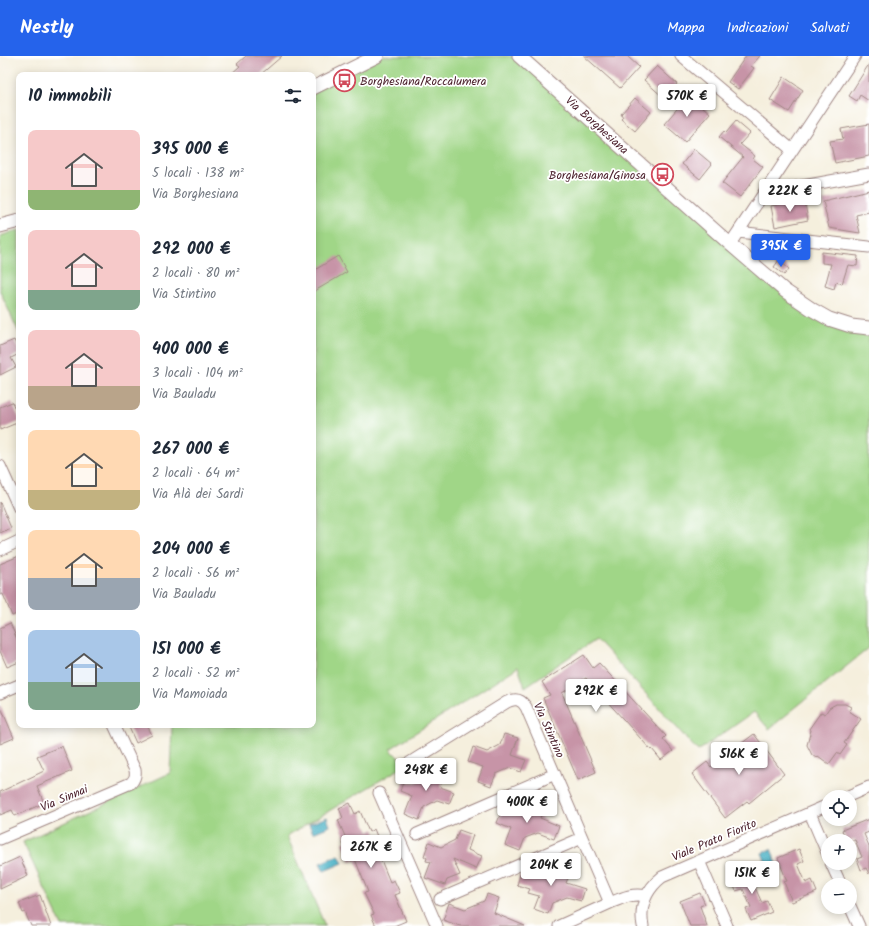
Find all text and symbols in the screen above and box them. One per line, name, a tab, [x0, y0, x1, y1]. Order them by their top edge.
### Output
text: Nestly	[20, 13, 74, 43]
text: Mappa	[667, 17, 705, 39]
text: Indicazioni	[727, 17, 788, 39]
text: Salvati	[810, 17, 849, 39]
bus stop icon: Borghesiana/Roccalumera	[332, 68, 358, 94]
place label: Borghesiana/Roccalumera	[360, 72, 487, 91]
text: 10 immobili	[28, 83, 111, 110]
pin: 570K €	[654, 84, 720, 118]
icon: filters	[282, 85, 304, 107]
text: 570K €	[667, 86, 707, 107]
street label: Via Borghesiana	[561, 92, 633, 159]
text: 395 000 €	[152, 136, 229, 163]
icon: home	[60, 146, 108, 194]
bus stop icon: Borghesiana/Ginosa	[649, 162, 675, 188]
text: 5 locali · 138 m²	[152, 163, 244, 184]
place label: Borghesiana/Ginosa	[549, 166, 646, 185]
pin: 222K €	[757, 179, 823, 213]
text: 222K €	[768, 181, 812, 202]
text: Via Borghesiana	[152, 184, 239, 205]
pin: 395K €	[748, 234, 814, 268]
text: 292 000 €	[152, 236, 230, 263]
text: 395K €	[760, 236, 802, 257]
icon: home	[60, 246, 108, 294]
text: 2 locali · 80 m²	[152, 263, 239, 284]
text: Via Stintino	[152, 284, 216, 305]
text: 400 000 €	[152, 336, 229, 363]
icon: home	[60, 346, 108, 394]
text: 3 locali · 104 m²	[152, 363, 243, 384]
text: Via Bauladu	[152, 384, 216, 405]
text: 267 000 €	[152, 436, 229, 463]
icon: home	[60, 446, 108, 494]
text: 2 locali · 64 m²	[152, 463, 239, 484]
text: Via Alà dei Sardi	[152, 484, 243, 505]
text: 204 000 €	[152, 536, 230, 563]
icon: home	[60, 546, 108, 594]
text: 2 locali · 56 m²	[152, 563, 239, 584]
text: Via Bauladu	[152, 584, 216, 605]
text: 151 000 €	[152, 636, 221, 663]
icon: home	[60, 646, 108, 694]
text: 2 locali · 52 m²	[152, 663, 240, 684]
pin: 292K €	[563, 679, 629, 713]
text: 292K €	[575, 681, 617, 702]
text: Via Mamoiada	[152, 684, 228, 705]
street label: Via Stintino	[528, 699, 569, 761]
pin: 516K €	[706, 742, 772, 776]
text: 516K €	[720, 744, 758, 765]
pin: 248K €	[393, 758, 459, 792]
text: 248K €	[404, 760, 448, 781]
street label: Via Sinnai	[37, 779, 92, 817]
pin: 400K €	[494, 790, 560, 824]
map controls	[821, 790, 857, 914]
button: locate	[821, 790, 857, 826]
text: 400K €	[506, 792, 548, 813]
street label: Viale Prato Fiorito	[669, 814, 760, 867]
button: +	[821, 834, 857, 870]
pin: 267K €	[338, 835, 404, 869]
text: 267K €	[350, 837, 392, 858]
pin: 204K €	[518, 853, 584, 887]
text: 204K €	[530, 855, 572, 876]
pin: 151K €	[719, 861, 785, 895]
text: 151K €	[734, 863, 770, 884]
button: −	[821, 878, 857, 914]

